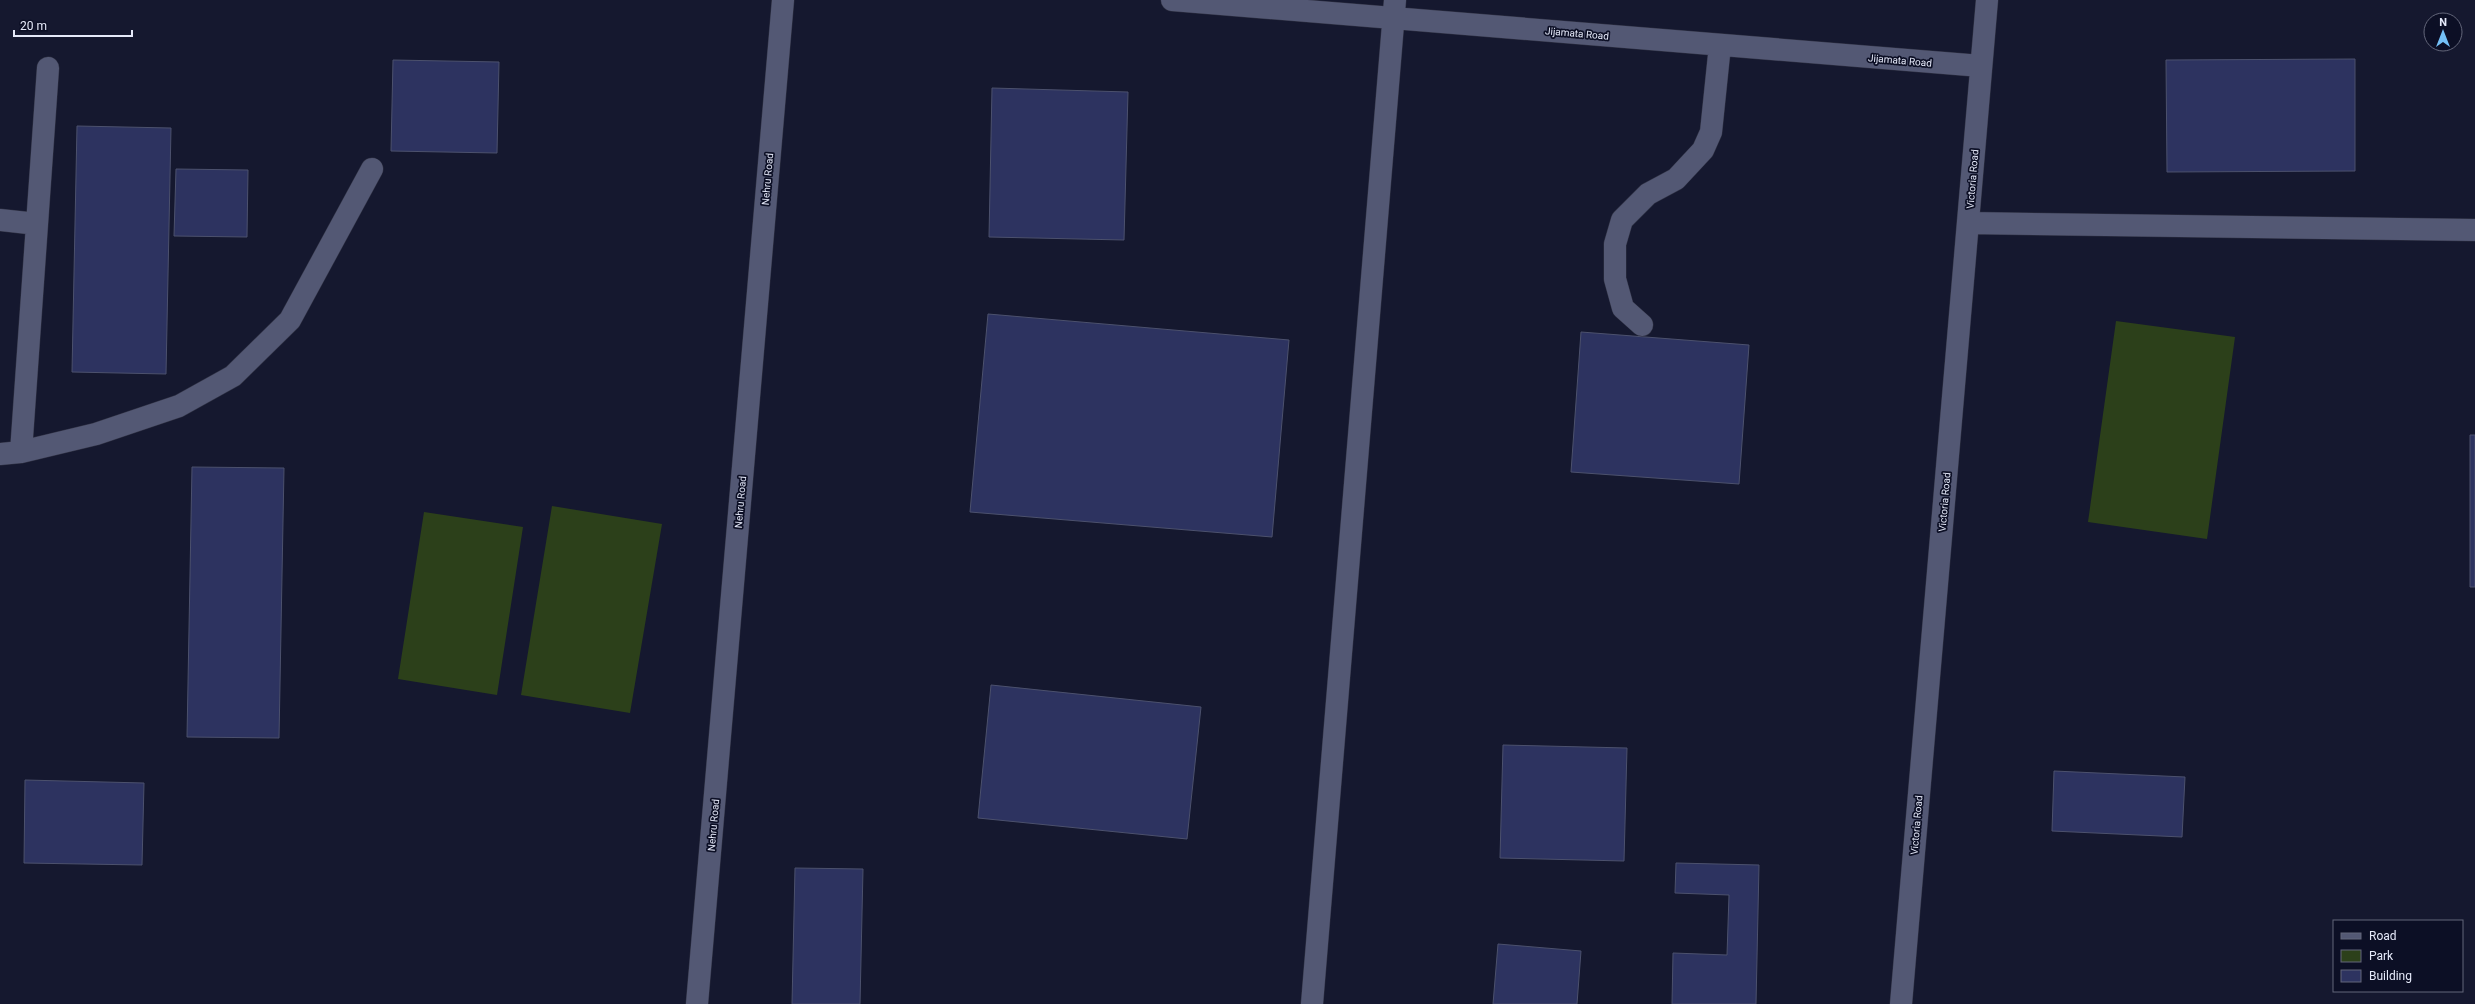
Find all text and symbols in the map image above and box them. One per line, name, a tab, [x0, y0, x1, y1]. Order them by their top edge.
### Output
scale bar	[14, 12, 132, 38]
north arrow	[2423, 12, 2463, 52]
text: N	[2439, 16, 2447, 29]
text: 20 m	[20, 19, 47, 33]
street label: Jijamata Road	[1545, 25, 1609, 42]
street label: Jijamata Road	[1868, 52, 1932, 69]
street label: Victoria Road	[1964, 149, 1981, 209]
street label: Nehru Road	[760, 153, 775, 206]
street label: Victoria Road	[1936, 472, 1953, 532]
street label: Nehru Road	[733, 476, 748, 529]
street label: Victoria Road	[1908, 795, 1925, 855]
street label: Nehru Road	[706, 799, 721, 852]
legend	[2333, 920, 2463, 992]
text: Road	[2369, 929, 2397, 943]
text: Park	[2369, 949, 2394, 963]
text: Building	[2369, 969, 2412, 983]

